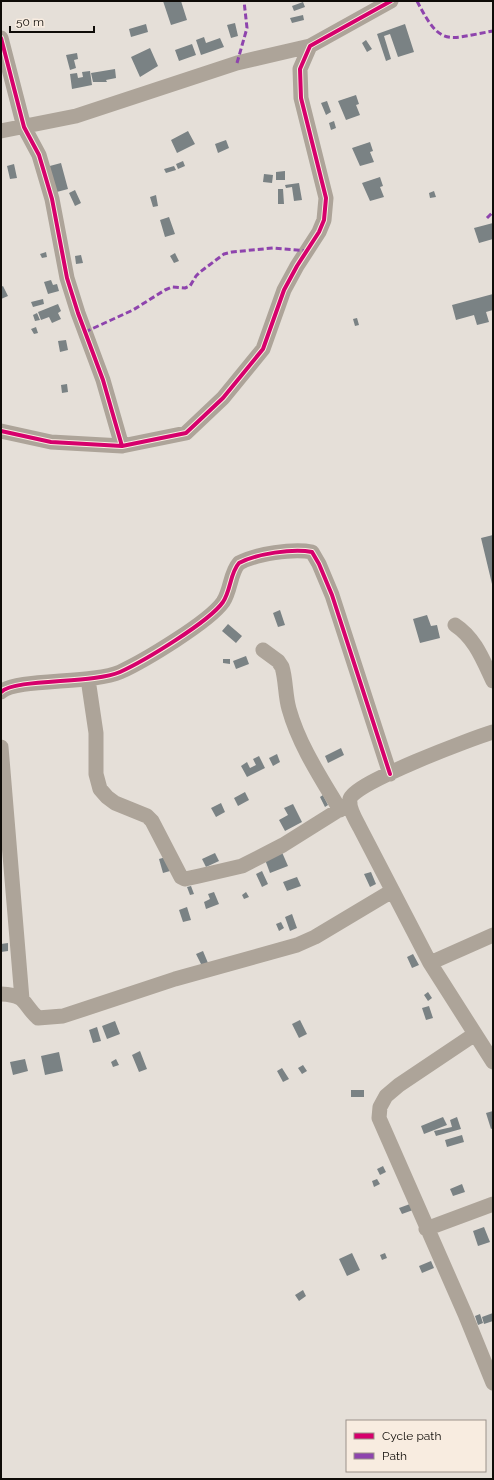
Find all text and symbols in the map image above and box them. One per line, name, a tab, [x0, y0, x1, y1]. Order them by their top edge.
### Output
scale bar	[10, 8, 94, 34]
text: 50 m	[16, 15, 44, 29]
legend	[346, 1420, 486, 1472]
text: Cycle path	[382, 1429, 441, 1443]
text: Path	[382, 1449, 407, 1463]

